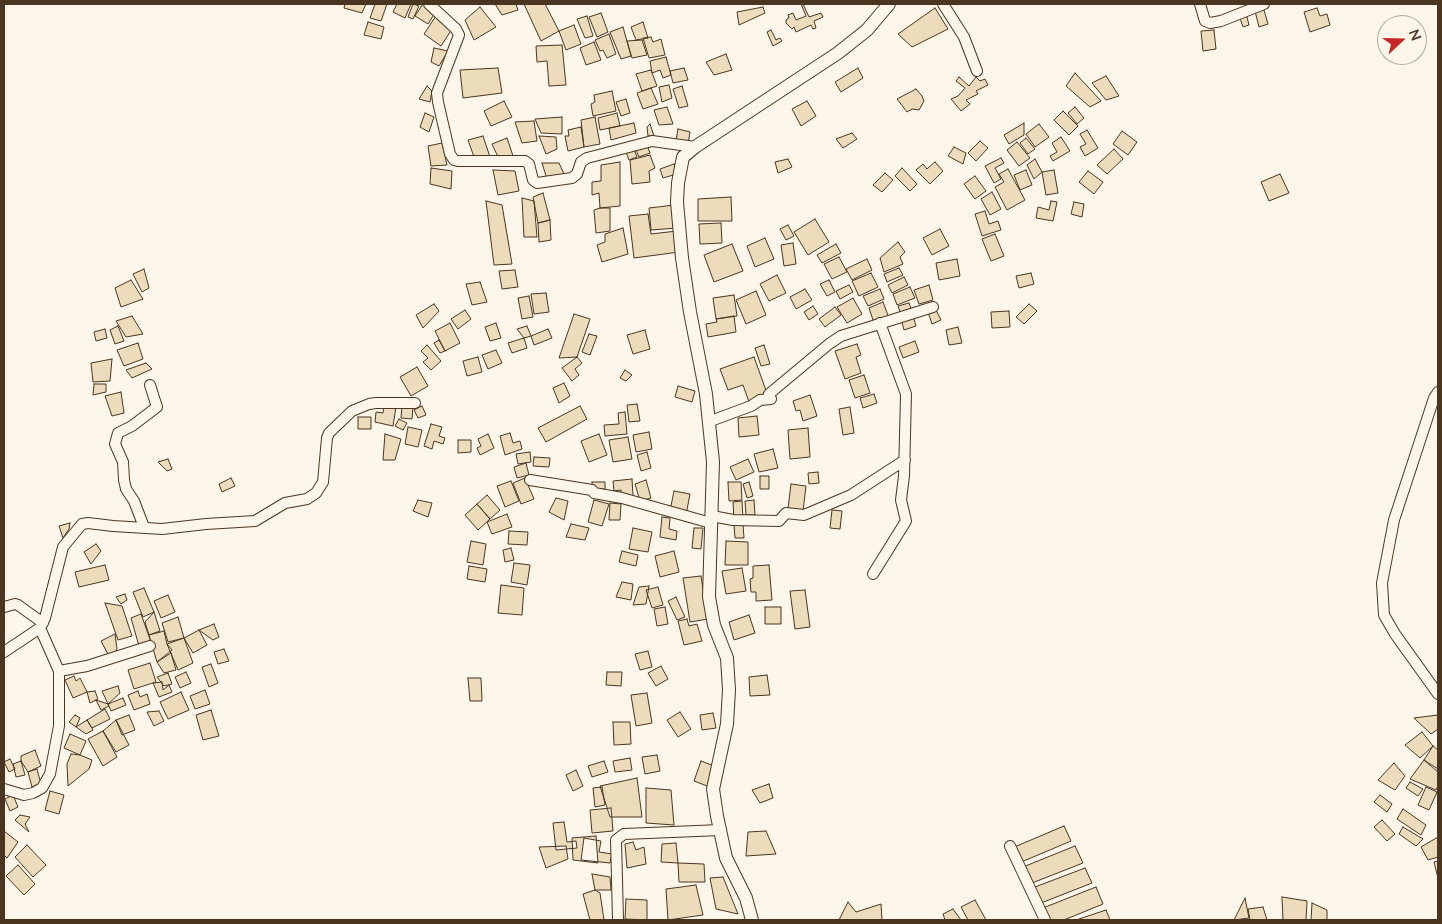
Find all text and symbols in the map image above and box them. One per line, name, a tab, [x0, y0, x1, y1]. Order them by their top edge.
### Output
north arrow	[1377, 15, 1427, 65]
text: N	[1406, 27, 1425, 43]

